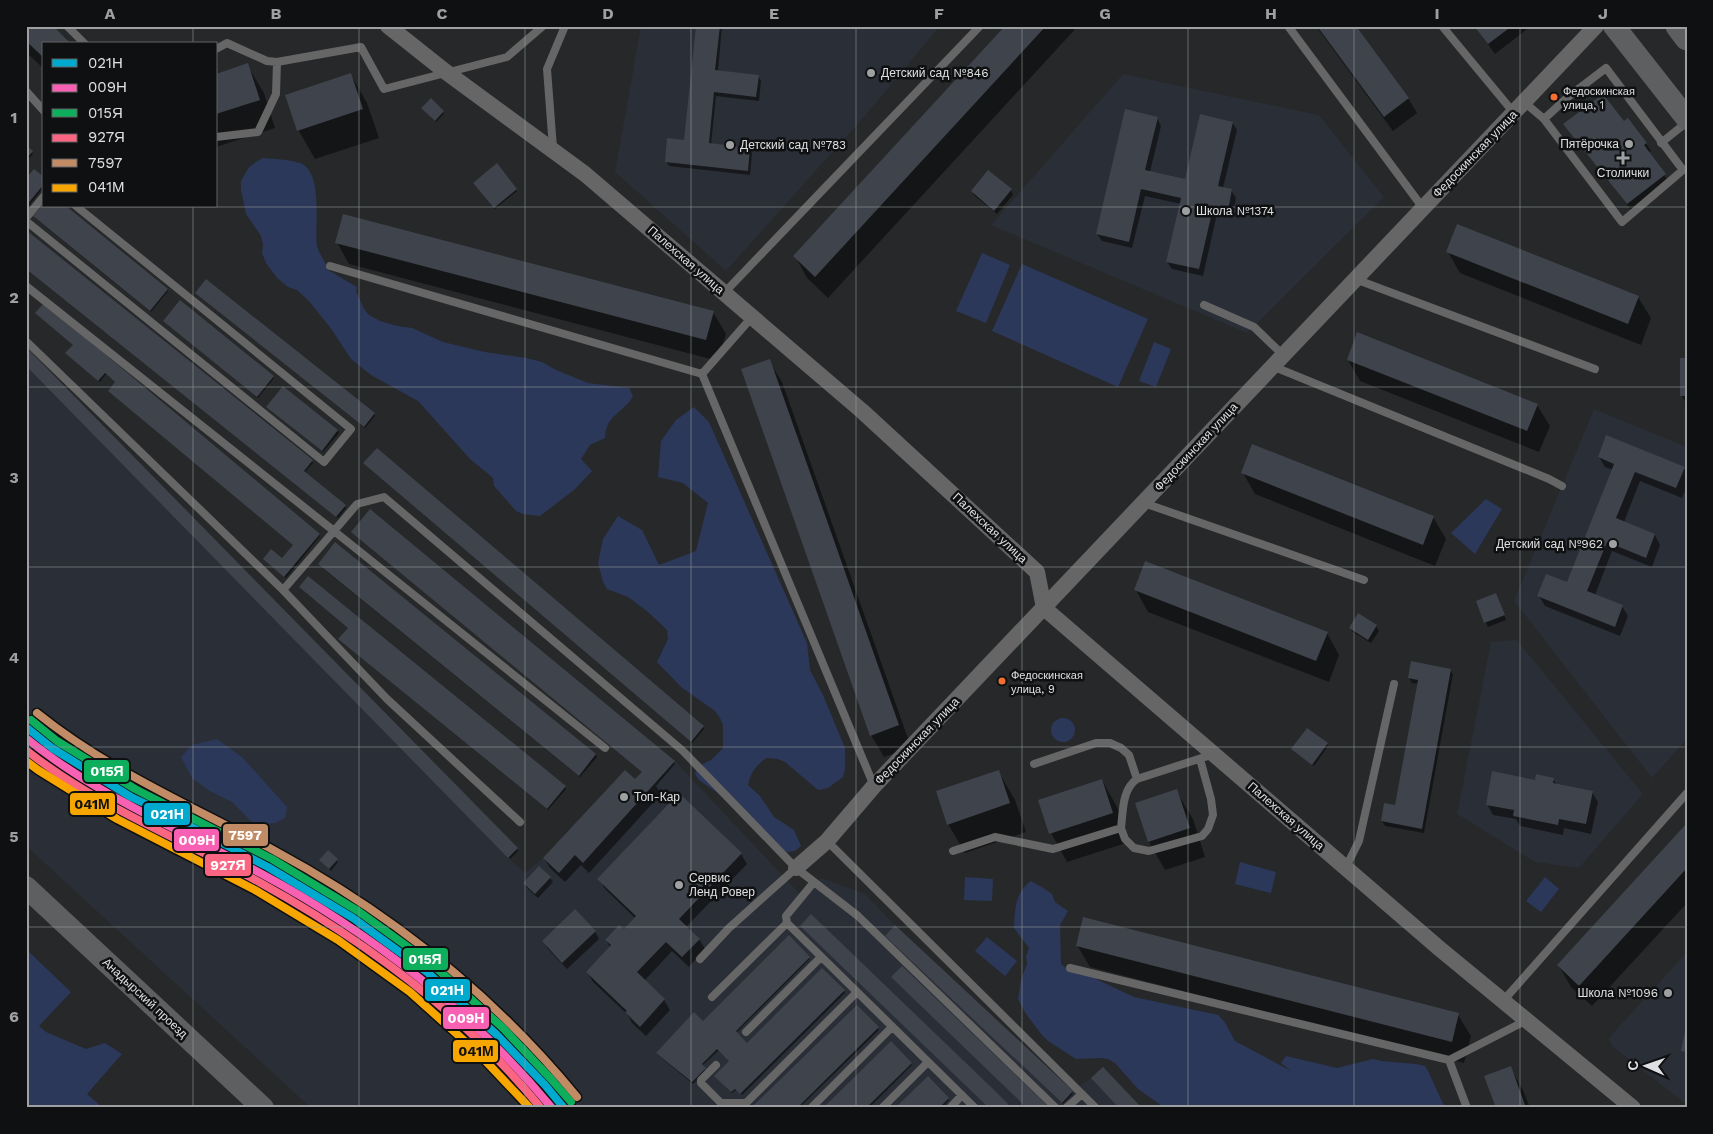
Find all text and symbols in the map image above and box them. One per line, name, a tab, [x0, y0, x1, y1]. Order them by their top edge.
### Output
text: A	[105, 4, 116, 23]
text: B	[271, 4, 282, 23]
text: C	[437, 4, 448, 23]
text: D	[602, 4, 614, 23]
text: E	[769, 4, 779, 23]
text: F	[934, 4, 944, 23]
text: G	[1099, 4, 1111, 23]
text: H	[1265, 4, 1277, 23]
text: I	[1434, 4, 1440, 23]
text: J	[1598, 4, 1608, 23]
legend	[42, 42, 218, 208]
text: 021Н	[88, 54, 123, 72]
place label: Детский сад №846	[881, 66, 988, 80]
marker: Детский сад №846	[865, 67, 877, 79]
text: 009Н	[88, 78, 127, 96]
place label: Федоскинская улица, 1	[1563, 85, 1635, 112]
marker: Федоскинская улица, 1	[1549, 92, 1559, 102]
text: 015Я	[88, 104, 123, 122]
street label: Федоскинская улица	[1430, 107, 1520, 200]
text: 1	[11, 108, 17, 127]
text: 927Я	[88, 128, 125, 146]
place label: Пятёрочка	[1560, 137, 1619, 151]
place label: Детский сад №783	[740, 138, 846, 152]
marker: Пятёрочка	[1623, 138, 1635, 150]
marker: Детский сад №783	[724, 139, 736, 151]
marker: Столички	[1617, 152, 1629, 164]
text: 7597	[88, 154, 123, 172]
place label: Столички	[1597, 166, 1649, 180]
text: 041М	[88, 178, 125, 196]
place label: Школа №1374	[1196, 204, 1274, 218]
marker: Школа №1374	[1180, 205, 1192, 217]
street label: Палехская улица	[645, 223, 727, 297]
text: 2	[9, 288, 19, 307]
street label: Федоскинская улица	[1151, 400, 1241, 494]
text: 3	[9, 468, 19, 487]
street label: Палехская улица	[950, 490, 1030, 566]
place label: Детский сад №962	[1496, 537, 1603, 551]
marker: Детский сад №962	[1607, 538, 1619, 550]
text: 4	[9, 648, 19, 667]
place label: Федоскинская улица, 9	[1011, 669, 1083, 696]
marker: Федоскинская улица, 9	[997, 676, 1007, 686]
street label: Федоскинская улица	[872, 694, 962, 787]
line badge: 015Я	[83, 759, 130, 783]
text: 015Я	[90, 763, 124, 779]
street label: Палехская улица	[1245, 779, 1327, 853]
place label: Топ-Кар	[634, 790, 680, 804]
marker: Топ-Кар	[618, 791, 630, 803]
line badge: 041М	[69, 792, 116, 816]
text: 041М	[74, 796, 110, 812]
line badge: 021Н	[143, 802, 191, 826]
text: 021Н	[150, 806, 184, 822]
line badge: 7597	[222, 823, 269, 847]
text: 5	[9, 827, 19, 846]
text: 7597	[228, 827, 262, 843]
line badge: 009Н	[173, 828, 220, 852]
text: 009Н	[179, 832, 215, 848]
line badge: 927Я	[204, 853, 252, 877]
text: 927Я	[210, 857, 246, 873]
place label: Сервис Ленд Ровер	[689, 871, 755, 899]
marker: Сервис Ленд Ровер	[673, 879, 685, 891]
line badge: 015Я	[402, 947, 449, 971]
text: 015Я	[408, 951, 442, 967]
street label: Анадырский проезд	[100, 955, 190, 1041]
line badge: 021Н	[424, 978, 471, 1002]
text: 021Н	[430, 982, 464, 998]
place label: Школа №1096	[1577, 986, 1658, 1000]
marker: Школа №1096	[1662, 987, 1674, 999]
line badge: 009Н	[442, 1006, 490, 1030]
text: 6	[9, 1007, 19, 1026]
text: 009Н	[448, 1010, 484, 1026]
line badge: 041М	[452, 1039, 499, 1063]
north arrow	[1620, 1042, 1670, 1092]
text: 041М	[458, 1043, 494, 1059]
text: С	[1625, 1060, 1641, 1071]

